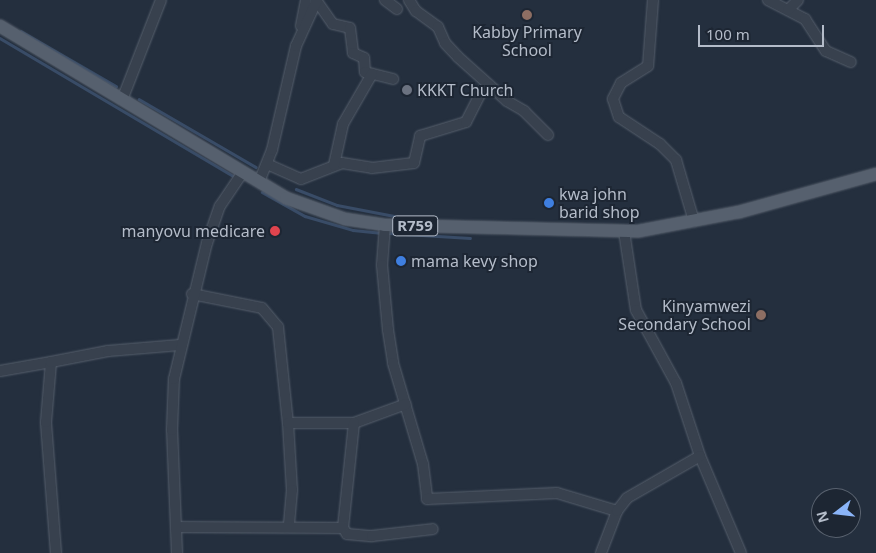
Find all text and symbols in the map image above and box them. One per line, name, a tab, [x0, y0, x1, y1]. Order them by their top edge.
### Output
marker: Kabby Primary School	[521, 9, 533, 21]
scale bar	[701, 15, 827, 47]
place label: Kabby Primary School	[472, 22, 582, 60]
text: 100 m	[706, 24, 750, 44]
place label: KKKT Church	[417, 80, 514, 100]
marker: KKKT Church	[401, 84, 413, 96]
place label: kwa john barid shop	[559, 184, 640, 222]
marker: kwa john barid shop	[543, 197, 555, 209]
road number: R759	[391, 214, 439, 238]
place label: manyovu medicare	[122, 221, 265, 241]
marker: manyovu medicare	[269, 225, 281, 237]
place label: mama kevy shop	[411, 251, 538, 271]
marker: mama kevy shop	[395, 255, 407, 267]
place label: Kinyamwezi Secondary School	[618, 296, 751, 334]
marker: Kinyamwezi Secondary School	[755, 309, 767, 321]
north arrow	[811, 488, 861, 538]
text: N	[811, 509, 833, 525]

